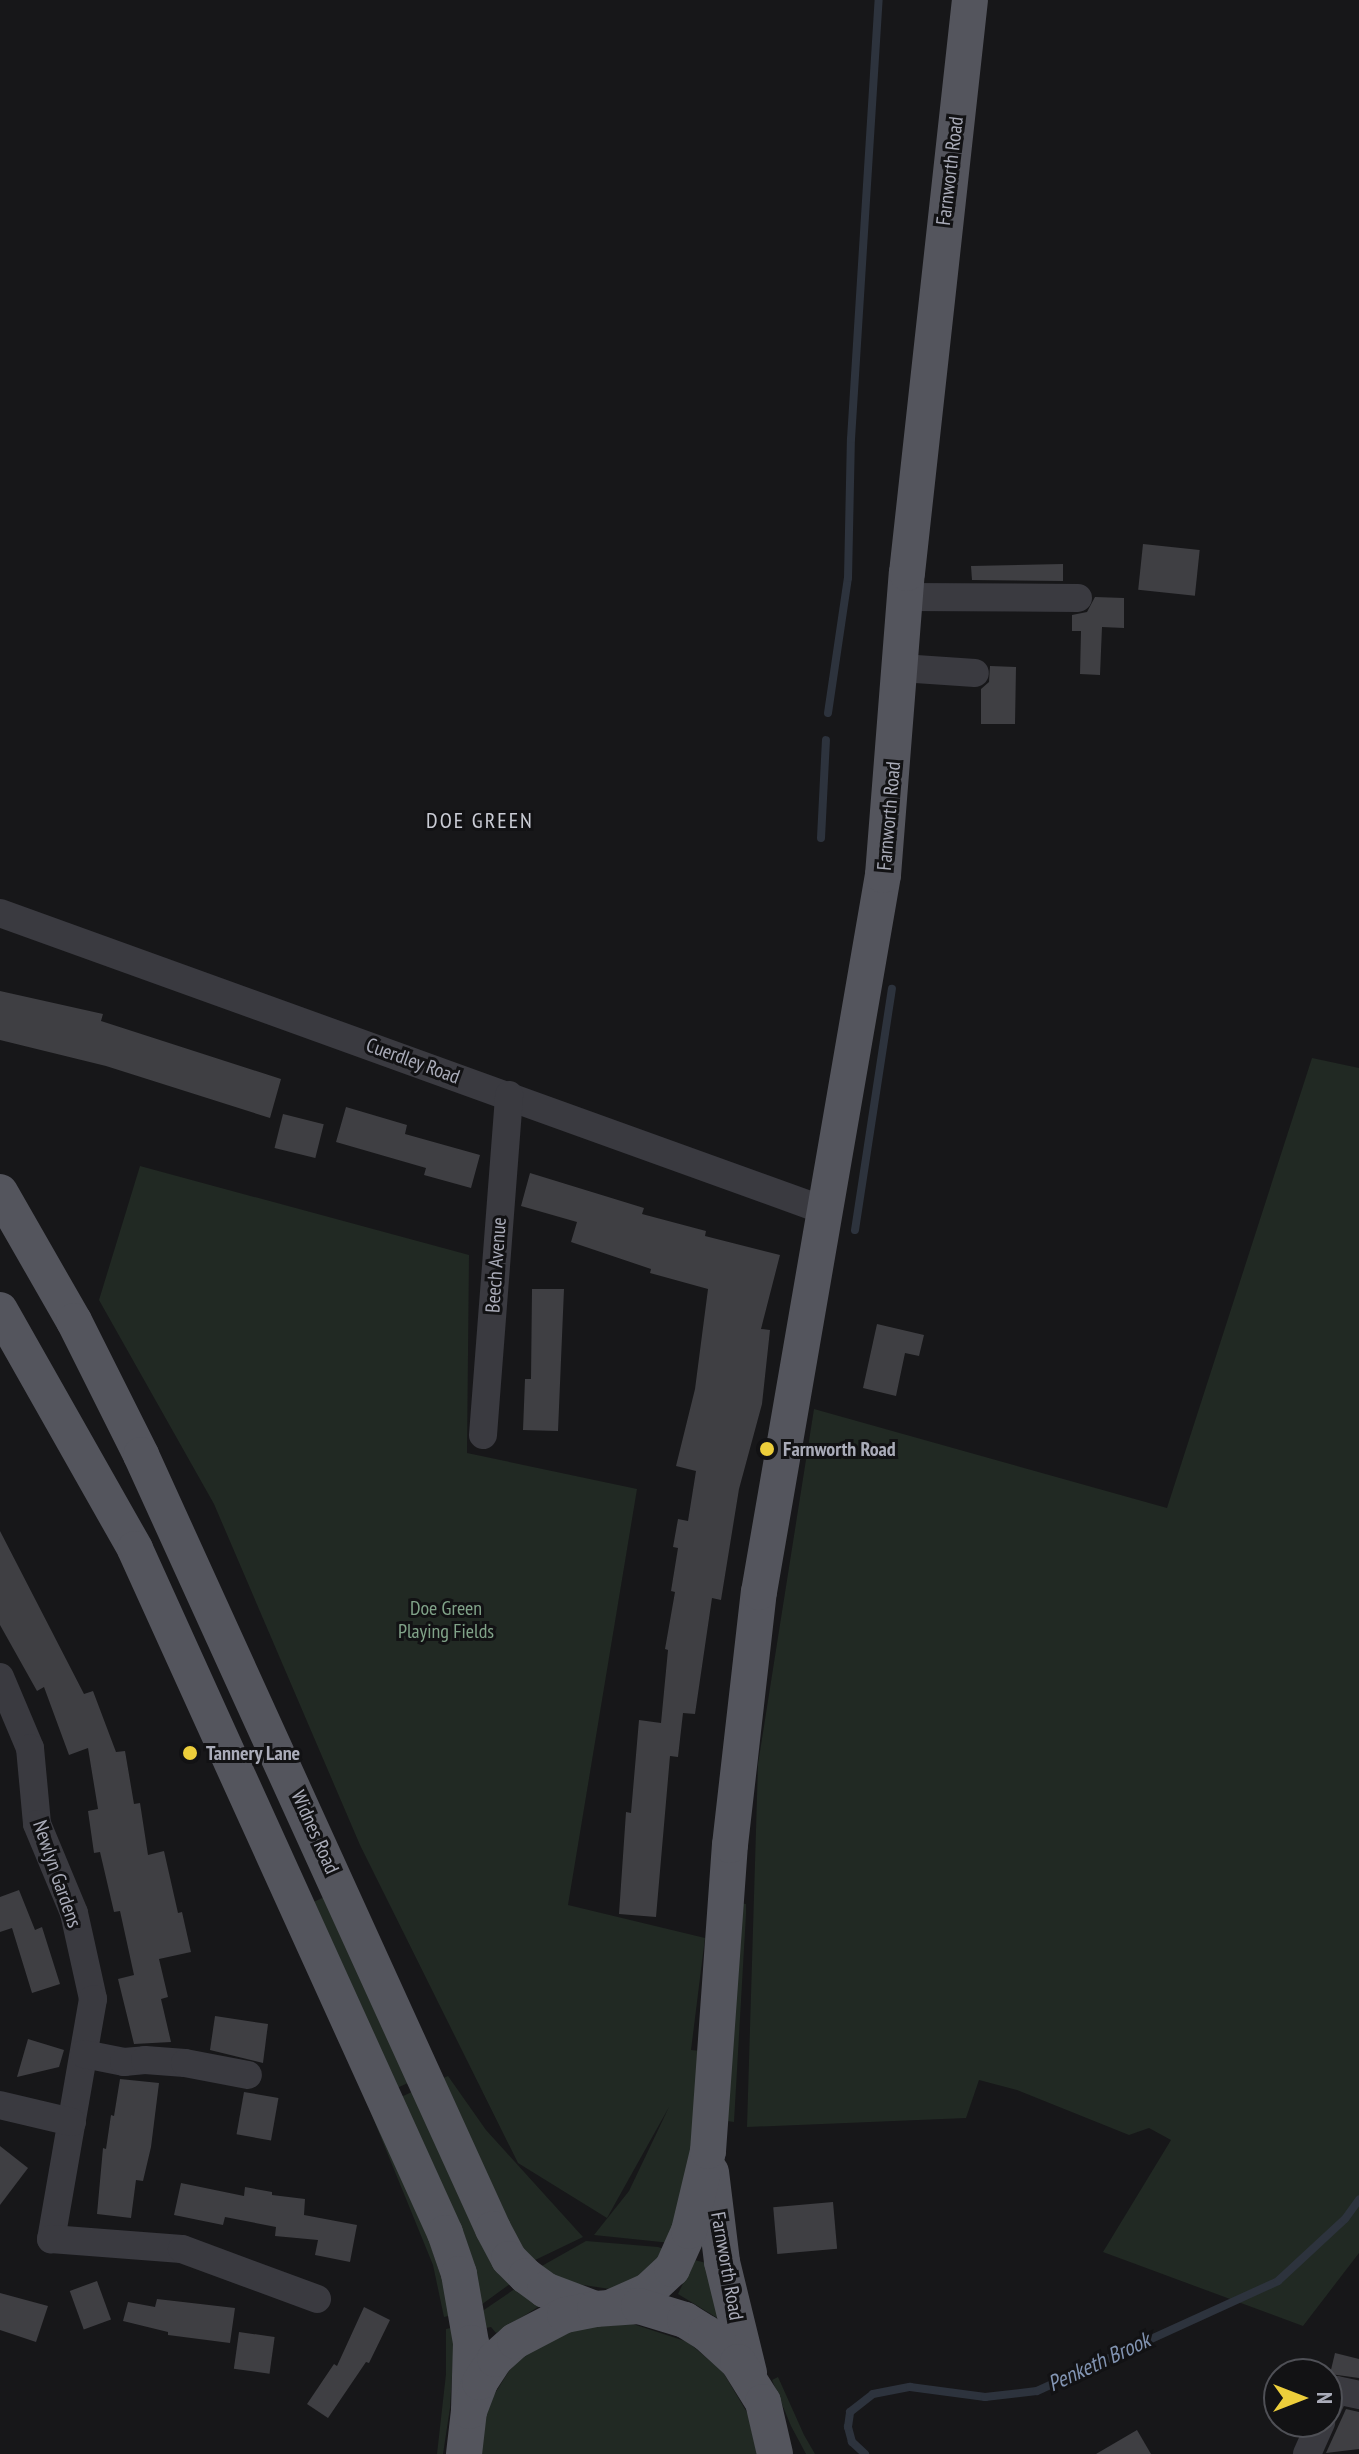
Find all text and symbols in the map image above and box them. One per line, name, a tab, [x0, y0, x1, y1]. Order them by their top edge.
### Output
street label: Farnworth Road	[931, 115, 969, 227]
street label: Farnworth Road	[872, 760, 906, 872]
district label: DOE GREEN	[426, 808, 534, 834]
street label: Cuerdley Road	[363, 1033, 463, 1089]
street label: Beech Avenue	[481, 1216, 511, 1314]
place label: Farnworth Road	[783, 1437, 896, 1461]
marker: Farnworth Road	[758, 1440, 776, 1458]
park label: Doe Green Playing Fields	[398, 1596, 494, 1643]
place label: Tannery Lane	[206, 1741, 301, 1765]
marker: Tannery Lane	[181, 1744, 199, 1762]
street label: Widnes Road	[286, 1787, 344, 1877]
street label: Newlyn Gardens	[27, 1817, 87, 1931]
street label: Farnworth Road	[706, 2210, 748, 2322]
water label: Penketh Brook	[1044, 2327, 1154, 2397]
north arrow	[1263, 2358, 1343, 2438]
text: N	[1311, 2392, 1339, 2404]

